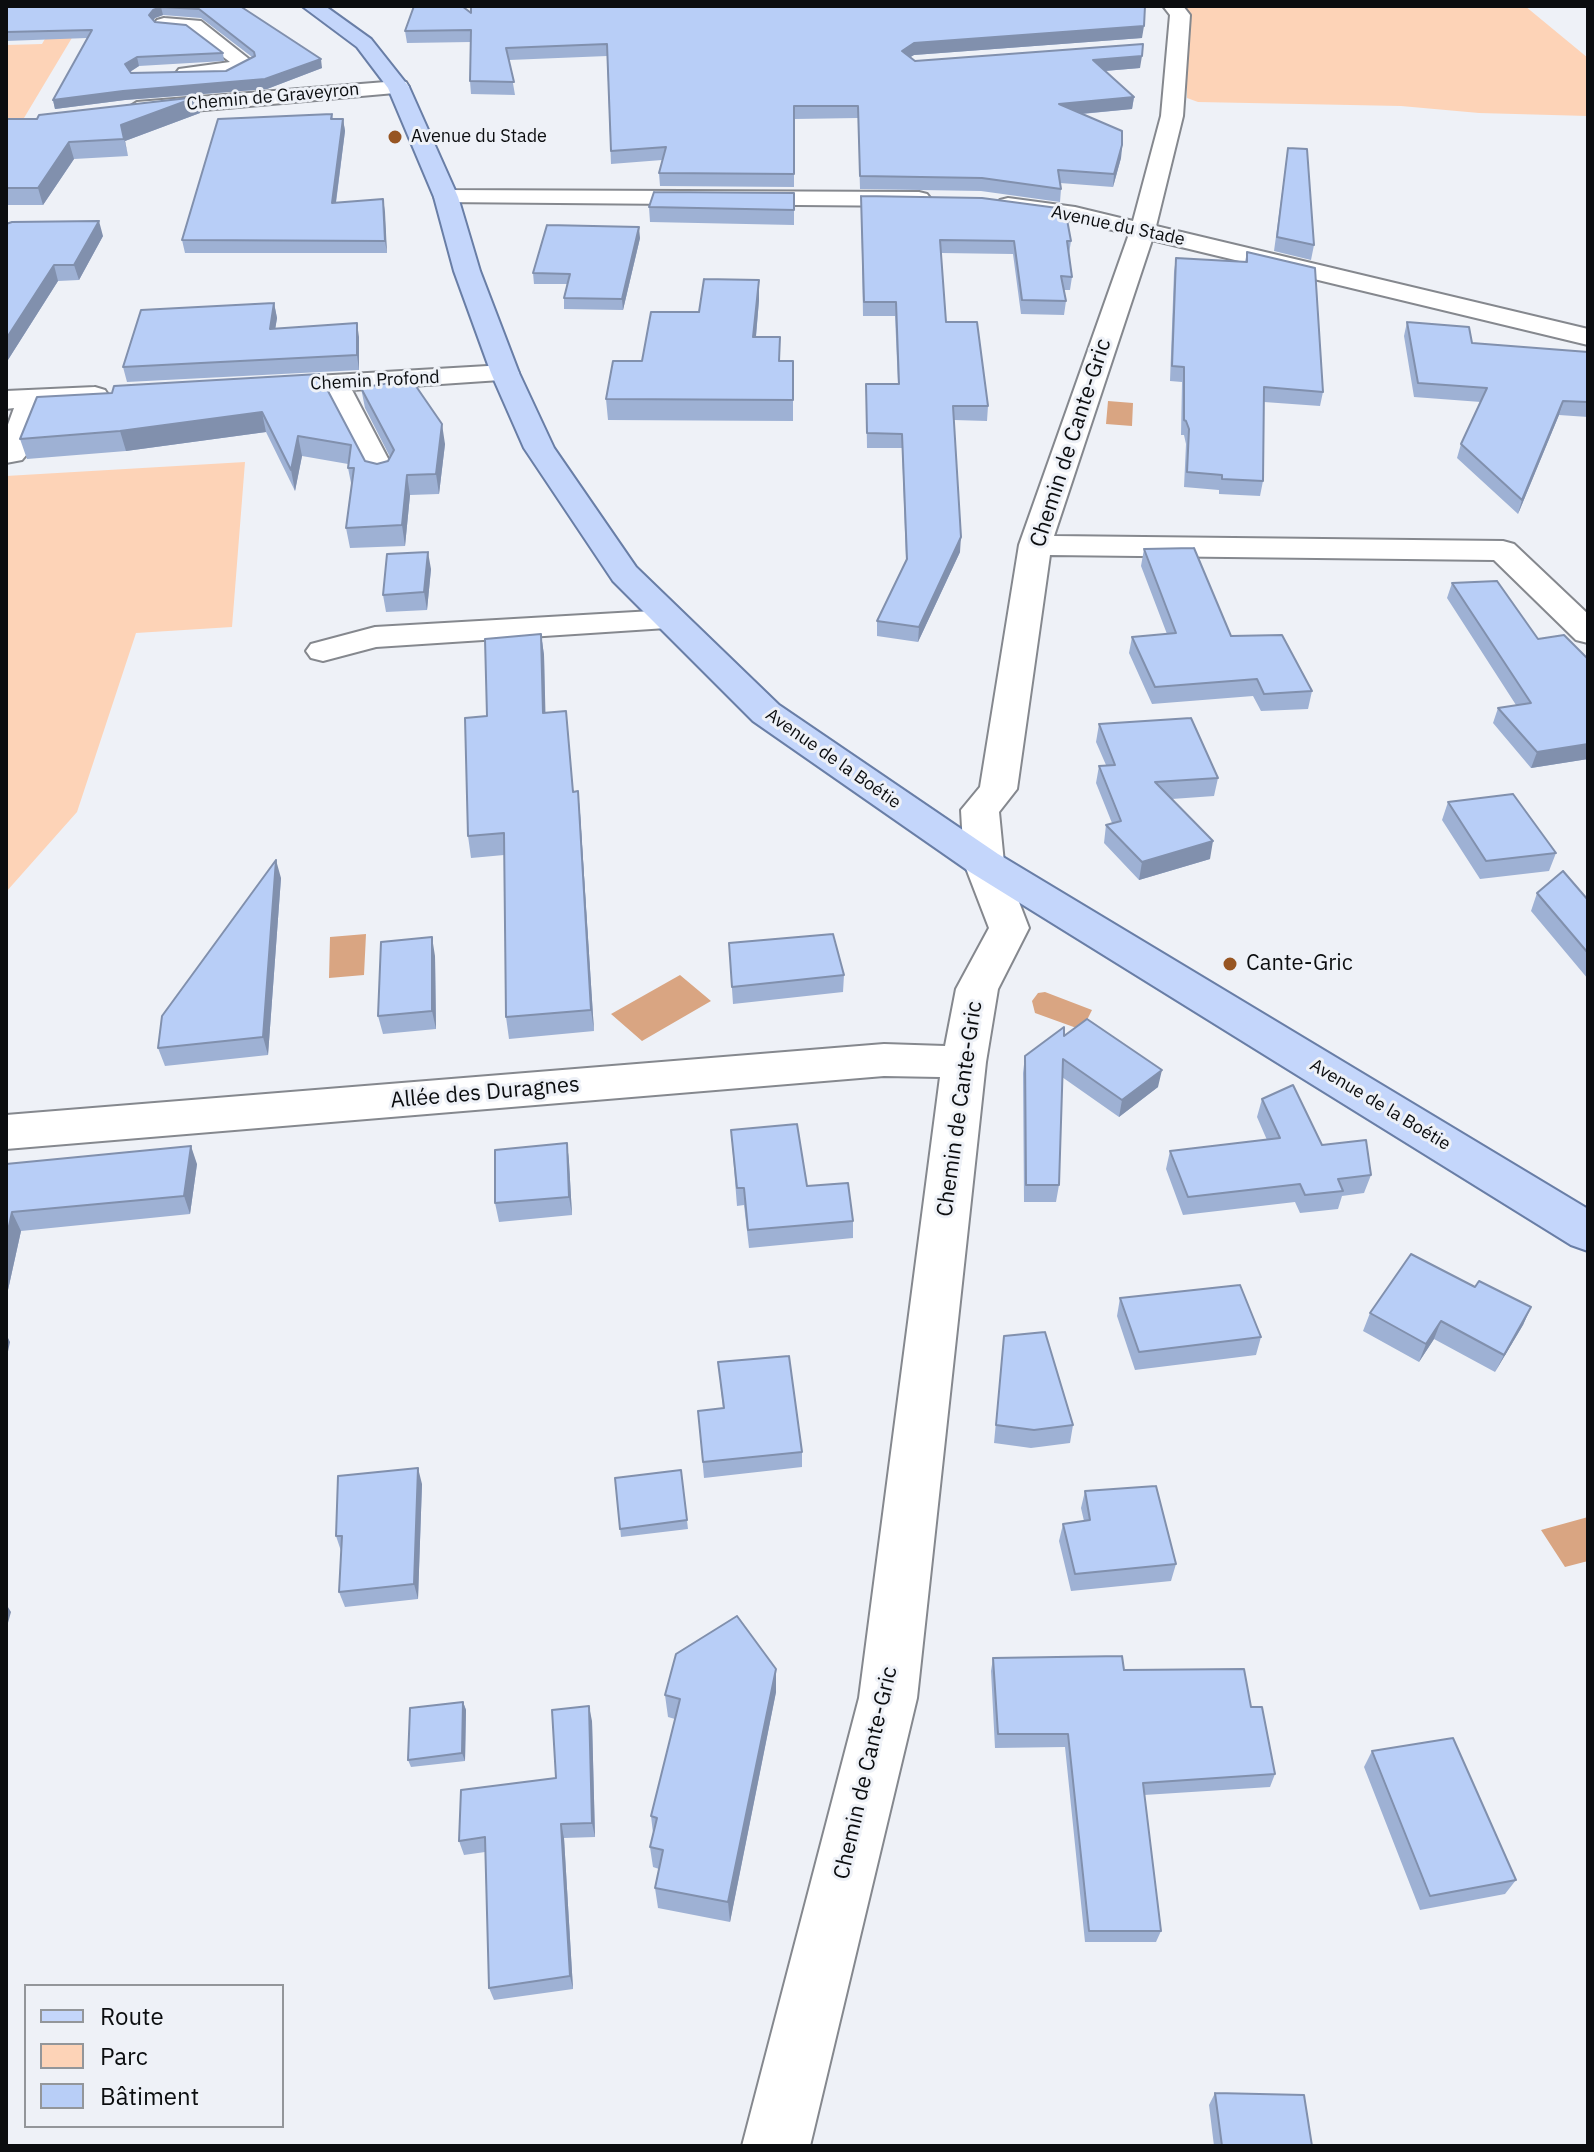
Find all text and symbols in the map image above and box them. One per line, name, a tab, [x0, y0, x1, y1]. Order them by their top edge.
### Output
street label: Chemin de Graveyron	[186, 79, 360, 115]
place label: Avenue du Stade	[411, 126, 547, 148]
marker: Avenue du Stade	[386, 128, 404, 146]
street label: Avenue du Stade	[1049, 201, 1187, 251]
street label: Chemin de Cante-Gric	[1025, 335, 1117, 551]
street label: Chemin Profond	[310, 367, 440, 395]
street label: Avenue de la Boétie	[761, 704, 905, 814]
place label: Cante-Gric	[1246, 951, 1353, 977]
marker: Cante-Gric	[1221, 955, 1239, 973]
street label: Chemin de Cante-Gric	[932, 999, 988, 1219]
street label: Avenue de la Boétie	[1306, 1055, 1454, 1155]
street label: Allée des Duragnes	[389, 1072, 581, 1114]
street label: Chemin de Cante-Gric	[829, 1664, 903, 1882]
legend	[24, 1984, 284, 2128]
text: Route	[100, 2000, 164, 2032]
text: Parc	[100, 2040, 148, 2072]
text: Bâtiment	[100, 2080, 199, 2112]

